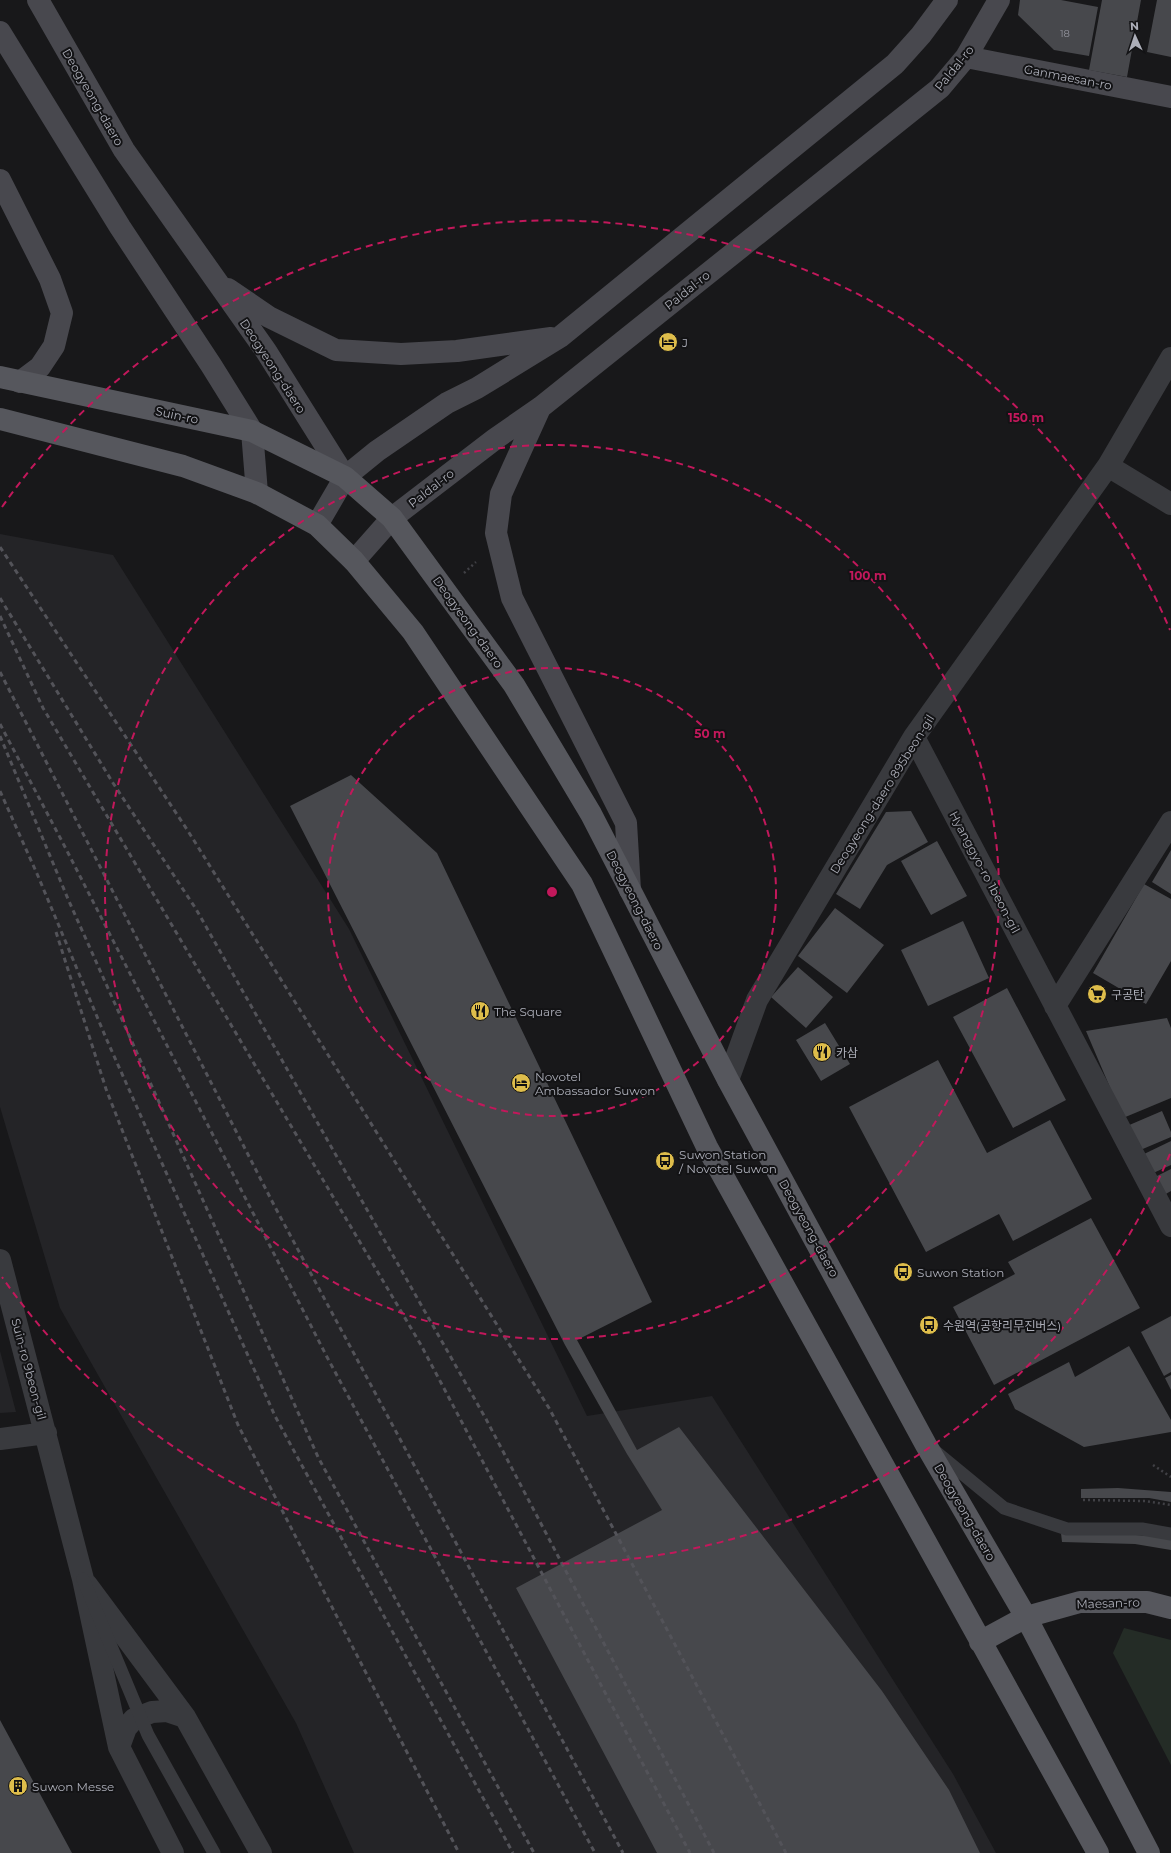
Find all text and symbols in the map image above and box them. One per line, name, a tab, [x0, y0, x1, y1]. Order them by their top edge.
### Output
north arrow	[1115, 16, 1155, 56]
text: N	[1130, 19, 1139, 33]
house number: 18	[1060, 27, 1070, 40]
street label: Paldal-ro	[931, 42, 977, 94]
street label: Deogyeong-daero	[59, 46, 127, 148]
street label: Ganmaesan-ro	[1023, 61, 1113, 93]
street label: Paldal-ro	[661, 267, 713, 313]
street label: Deogyeong-daero	[237, 316, 309, 416]
hotel icon: J	[657, 331, 679, 353]
place label: J	[681, 335, 688, 350]
street label: Suin-ro	[154, 403, 200, 427]
text: 150 m	[1008, 410, 1044, 425]
street label: Paldal-ro	[405, 465, 457, 511]
text: 100 m	[850, 568, 886, 583]
street label: Deogyeong-daero	[430, 573, 506, 671]
street label: Deogyeong-daero 895beon-gil	[827, 712, 937, 876]
text: 50 m	[694, 726, 726, 741]
street label: Hyanggyo-ro 1beon-gil	[946, 808, 1024, 936]
street label: Deogyeong-daero	[603, 848, 667, 952]
centre of rings	[545, 885, 559, 899]
supermarket icon: 구공탄	[1086, 983, 1108, 1005]
place label: 구공탄	[1111, 987, 1144, 1002]
restaurant icon: The Square	[469, 1000, 491, 1022]
place label: The Square	[494, 1004, 562, 1019]
restaurant icon: 카삼	[811, 1041, 833, 1063]
place label: 카삼	[836, 1045, 858, 1060]
place label: Novotel Ambassador Suwon	[535, 1069, 655, 1098]
hotel icon: Novotel Ambassador Suwon	[510, 1072, 532, 1094]
place label: Suwon Station / Novotel Suwon	[678, 1147, 777, 1176]
bus stop icon: Suwon Station / Novotel Suwon	[654, 1150, 676, 1172]
street label: Deogyeong-daero	[776, 1176, 842, 1280]
bus stop icon: Suwon Station	[892, 1261, 914, 1283]
place label: Suwon Station	[917, 1265, 1004, 1280]
bus stop icon: 수원역(공항리무진버스)	[918, 1314, 940, 1336]
street label: Suin-ro 9beon-gil	[8, 1317, 50, 1421]
place label: 수원역(공항리무진버스)	[943, 1318, 1061, 1333]
street label: Deogyeong-daero	[931, 1461, 999, 1563]
street label: Maesan-ro	[1076, 1594, 1140, 1612]
building icon: Suwon Messe	[7, 1775, 29, 1797]
place label: Suwon Messe	[32, 1779, 114, 1794]

